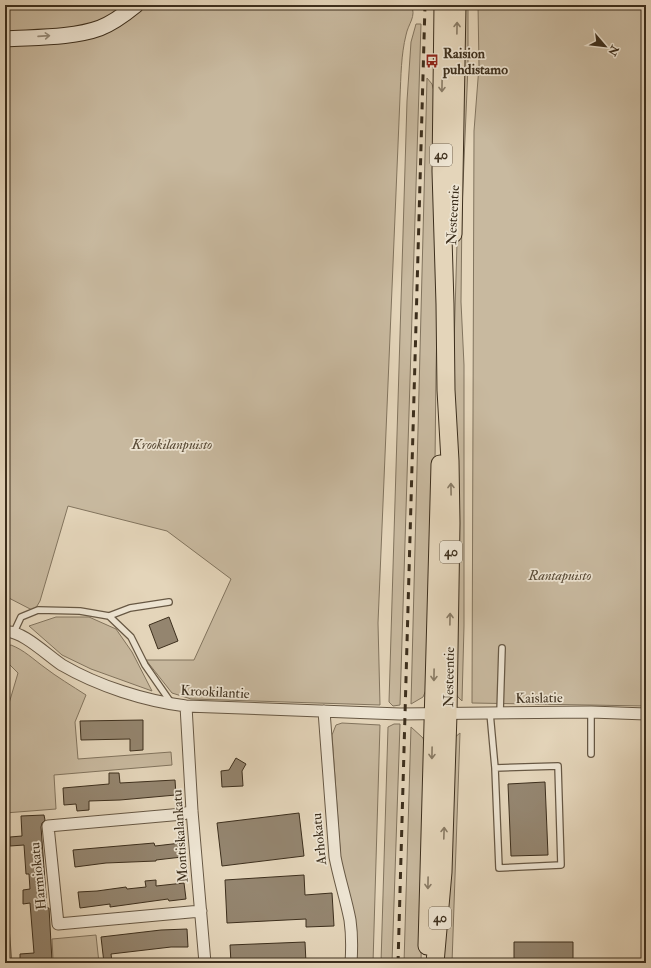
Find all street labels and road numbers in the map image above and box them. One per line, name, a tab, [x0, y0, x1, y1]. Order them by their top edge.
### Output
road number: 40	[430, 144, 452, 166]
street label: Nesteentie	[443, 184, 463, 246]
road number: 40	[440, 541, 462, 563]
street label: Nesteentie	[440, 647, 458, 707]
street label: Krookilantie	[180, 682, 250, 702]
street label: Kaislatie	[515, 689, 563, 707]
street label: Montiskalankatu	[168, 789, 192, 883]
street label: Arhokatu	[308, 812, 330, 867]
street label: Harmiokatu	[26, 841, 50, 911]
road number: 40	[429, 907, 451, 929]

